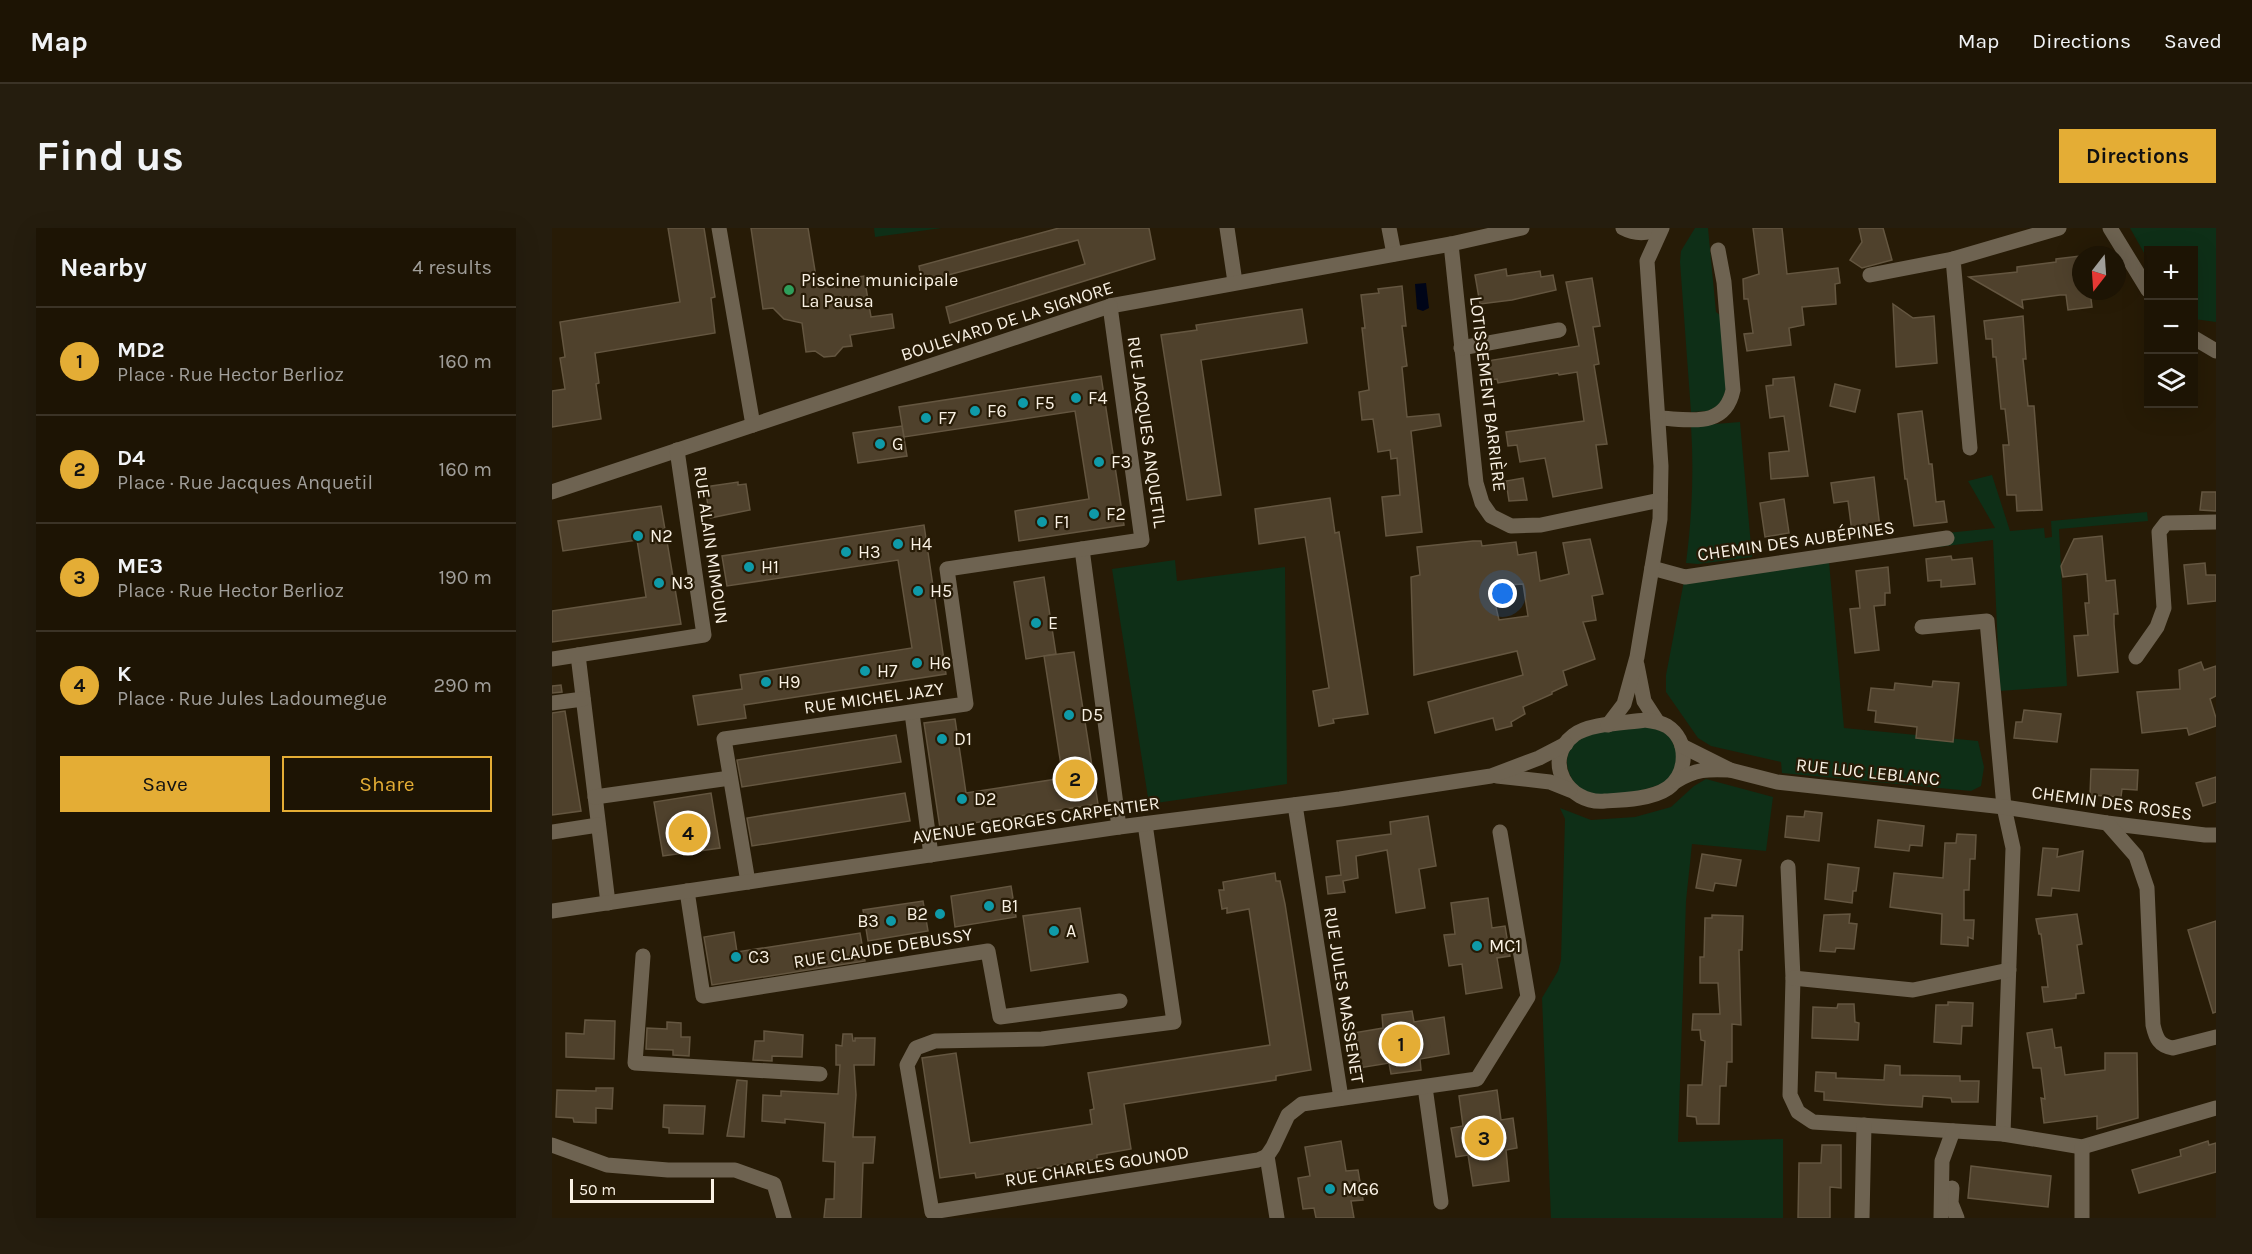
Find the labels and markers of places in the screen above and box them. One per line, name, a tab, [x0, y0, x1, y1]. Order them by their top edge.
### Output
place label: Piscine municipale La Pausa	[801, 269, 958, 312]
marker: Piscine municipale La Pausa	[782, 283, 796, 297]
place label: F4	[1088, 387, 1108, 409]
marker: F4	[1069, 391, 1083, 405]
place label: F5	[1035, 392, 1055, 414]
marker: F5	[1016, 396, 1030, 410]
place label: F6	[987, 400, 1007, 422]
marker: F6	[968, 404, 982, 418]
place label: F7	[938, 407, 956, 429]
marker: F7	[919, 411, 933, 425]
place label: G	[892, 433, 904, 455]
marker: G	[873, 437, 887, 451]
place label: F3	[1111, 451, 1131, 473]
marker: F3	[1092, 455, 1106, 469]
place label: F2	[1106, 503, 1126, 525]
marker: F2	[1087, 507, 1101, 521]
place label: F1	[1054, 511, 1069, 533]
marker: F1	[1035, 515, 1049, 529]
place label: N2	[650, 525, 673, 547]
marker: N2	[631, 529, 645, 543]
place label: H4	[910, 533, 932, 555]
marker: H4	[891, 537, 905, 551]
place label: H3	[858, 541, 881, 563]
marker: H3	[839, 545, 853, 559]
place label: H1	[761, 556, 779, 578]
marker: H1	[742, 560, 756, 574]
place label: N3	[671, 572, 694, 594]
marker: N3	[652, 576, 666, 590]
place label: H5	[930, 580, 952, 602]
marker: H5	[911, 584, 925, 598]
place label: E	[1048, 612, 1058, 634]
marker: E	[1029, 616, 1043, 630]
place label: H6	[929, 652, 951, 674]
marker: H6	[910, 656, 924, 670]
place label: H7	[877, 660, 898, 682]
marker: H7	[858, 664, 872, 678]
place label: H9	[778, 671, 800, 693]
marker: H9	[759, 675, 773, 689]
place label: D5	[1081, 704, 1103, 726]
marker: D5	[1062, 708, 1076, 722]
place label: D1	[954, 728, 972, 750]
marker: D1	[935, 732, 949, 746]
pin: 2	[1056, 756, 1094, 802]
place label: D2	[974, 788, 996, 810]
marker: D2	[955, 792, 969, 806]
pin: 4	[668, 810, 708, 856]
place label: B1	[1001, 895, 1018, 917]
marker: B1	[982, 899, 996, 913]
place label: B2	[906, 903, 928, 925]
marker: B2	[933, 907, 947, 921]
place label: B3	[857, 910, 879, 932]
marker: B3	[884, 914, 898, 928]
place label: A	[1066, 920, 1076, 942]
marker: A	[1047, 924, 1061, 938]
place label: MC1	[1489, 935, 1521, 957]
marker: MC1	[1470, 939, 1484, 953]
place label: C3	[748, 946, 770, 968]
marker: C3	[729, 950, 743, 964]
pin: 1	[1382, 1022, 1420, 1066]
pin: 3	[1464, 1116, 1504, 1160]
place label: MG6	[1342, 1178, 1379, 1200]
marker: MG6	[1323, 1182, 1337, 1196]

